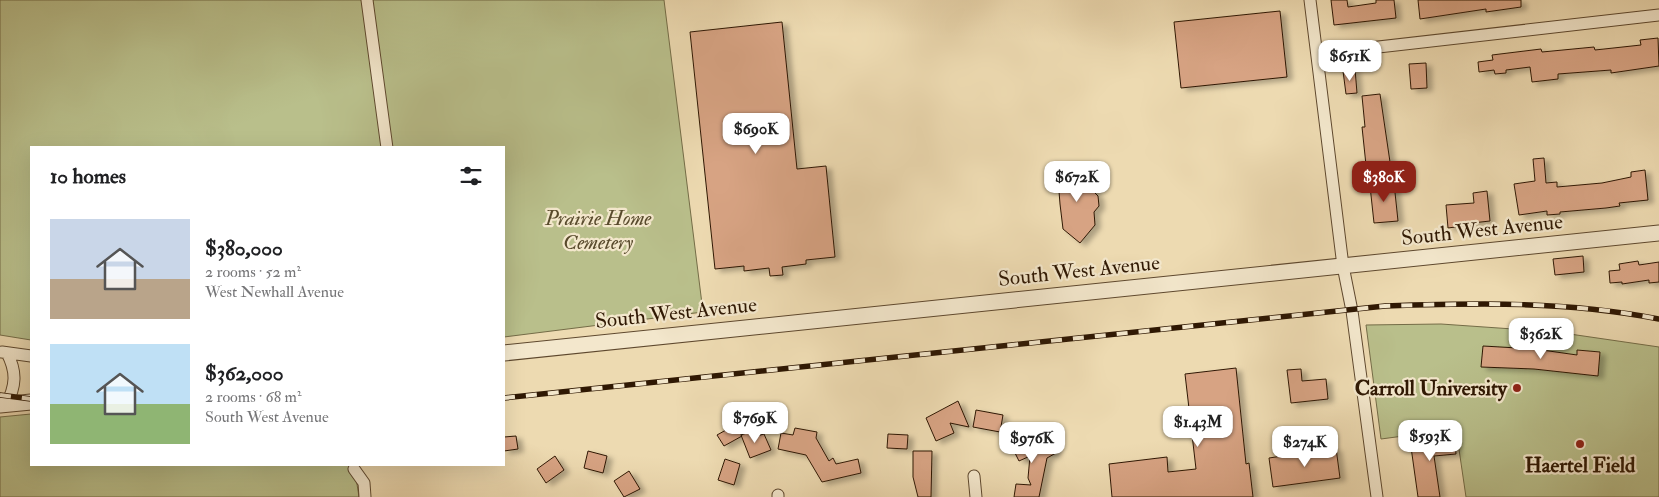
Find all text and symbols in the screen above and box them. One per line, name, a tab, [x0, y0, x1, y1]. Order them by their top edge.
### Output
pin: $651K	[1315, 39, 1385, 82]
text: $651K	[1329, 46, 1371, 66]
pin: $690K	[721, 112, 791, 155]
text: $690K	[734, 119, 778, 139]
pin: $672K	[1042, 160, 1112, 203]
pin: $380K	[1349, 160, 1419, 203]
icon: filters	[457, 162, 485, 190]
text: 10 homes	[50, 163, 126, 190]
text: $672K	[1055, 167, 1099, 187]
text: $380K	[1363, 167, 1405, 187]
park label: Prairie Home Cemetery	[544, 205, 652, 256]
street label: South West Avenue	[1400, 208, 1564, 252]
text: $380,000	[205, 235, 283, 262]
icon: home	[90, 239, 150, 299]
street label: South West Avenue	[997, 249, 1161, 293]
text: 2 rooms · 52 m²	[205, 262, 301, 282]
text: West Newhall Avenue	[205, 282, 344, 302]
street label: South West Avenue	[594, 291, 758, 335]
pin: $362K	[1506, 318, 1576, 360]
text: $362K	[1520, 324, 1562, 344]
text: $362,000	[205, 360, 283, 387]
icon: home	[90, 364, 150, 424]
place label: Carroll University	[1355, 375, 1508, 402]
marker: Carroll University	[1511, 382, 1523, 394]
text: 2 rooms · 68 m²	[205, 387, 301, 407]
pin: $769K	[720, 402, 790, 444]
pin: $1.43M	[1157, 406, 1239, 448]
text: South West Avenue	[205, 407, 329, 427]
text: $769K	[733, 408, 777, 428]
text: $1.43M	[1174, 412, 1222, 432]
pin: $593K	[1395, 420, 1465, 462]
pin: $976K	[997, 422, 1067, 464]
pin: $274K	[1270, 426, 1340, 468]
text: $593K	[1409, 426, 1451, 446]
text: $976K	[1010, 428, 1054, 448]
text: $274K	[1283, 432, 1327, 452]
marker: Haertel Field	[1574, 438, 1586, 450]
place label: Haertel Field	[1525, 452, 1636, 479]

